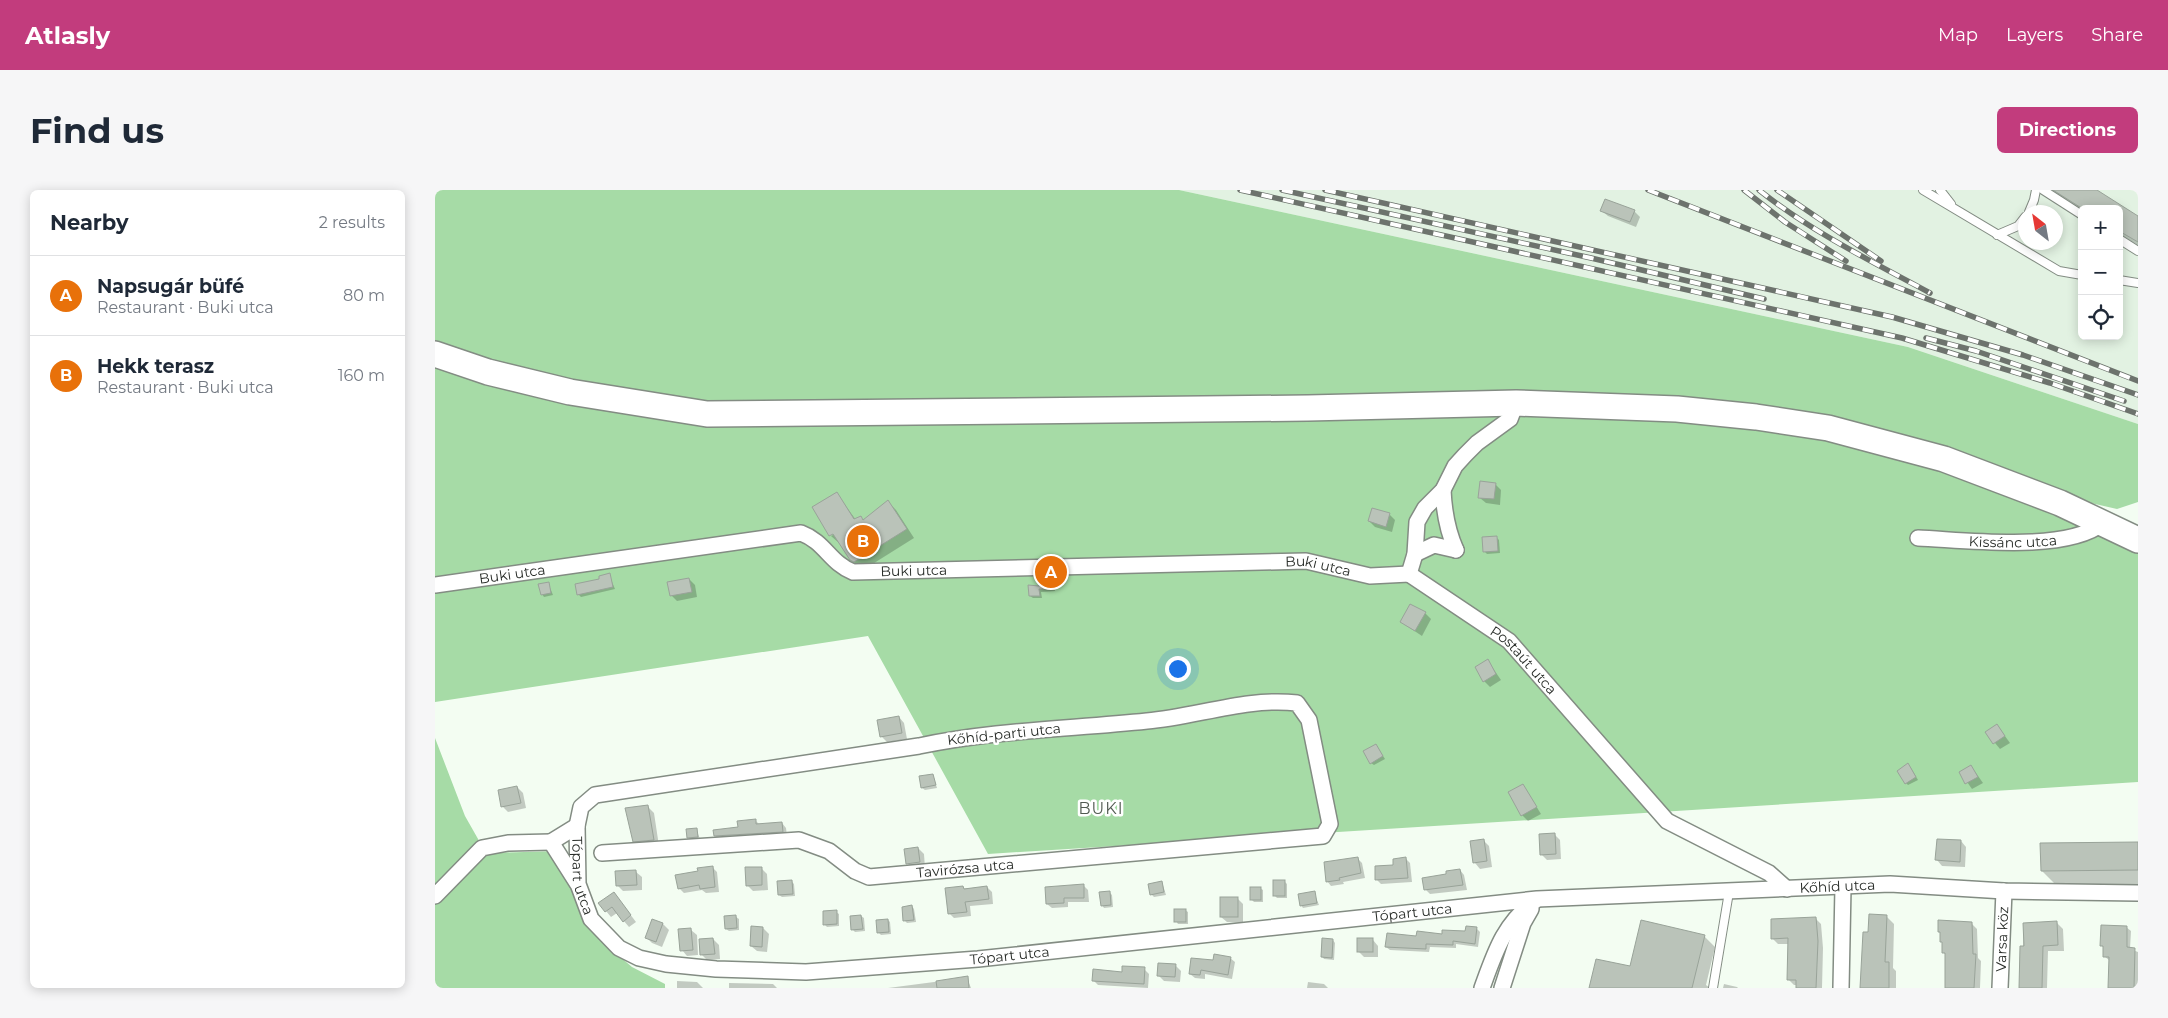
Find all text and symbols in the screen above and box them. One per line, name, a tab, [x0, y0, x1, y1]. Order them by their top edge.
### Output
text: Atlasly	[25, 21, 110, 50]
text: Map	[1938, 24, 1978, 46]
text: Layers	[2006, 24, 2063, 46]
text: Share	[2091, 24, 2143, 46]
button: Directions	[1997, 107, 2138, 153]
text: Find us	[30, 109, 164, 152]
north arrow	[2018, 205, 2063, 250]
map controls	[2078, 205, 2123, 340]
button: +	[2078, 205, 2123, 250]
text: Nearby	[50, 210, 129, 235]
text: 2 results	[319, 213, 385, 232]
button: −	[2078, 250, 2123, 295]
text: Napsugár büfé	[97, 275, 244, 298]
text: A	[60, 286, 72, 305]
text: 80 m	[343, 286, 385, 305]
button: locate	[2078, 295, 2123, 340]
text: Restaurant · Buki utca	[97, 298, 274, 317]
text: Hekk terasz	[97, 355, 214, 378]
text: B	[60, 366, 72, 385]
text: 160 m	[338, 366, 385, 385]
text: Restaurant · Buki utca	[97, 378, 274, 397]
pin: B	[847, 522, 879, 560]
street label: Kissánc utca	[1968, 531, 2058, 552]
street label: Buki utca	[1285, 552, 1353, 580]
pin: A	[1035, 553, 1067, 591]
street label: Buki utca	[478, 560, 547, 588]
street label: Buki utca	[880, 561, 947, 580]
street label: Postaút utca	[1487, 622, 1561, 698]
your location	[1165, 656, 1191, 682]
street label: Kőhíd-parti utca	[946, 719, 1062, 749]
district label: BUKI	[1079, 799, 1123, 818]
street label: Tópart utca	[568, 836, 598, 917]
street label: Tavirózsa utca	[915, 855, 1015, 882]
street label: Kőhíd utca	[1799, 876, 1876, 897]
street label: Tópart utca	[1372, 899, 1453, 926]
street label: Varsa köz	[1992, 906, 2012, 972]
street label: Tópart utca	[969, 942, 1050, 969]

